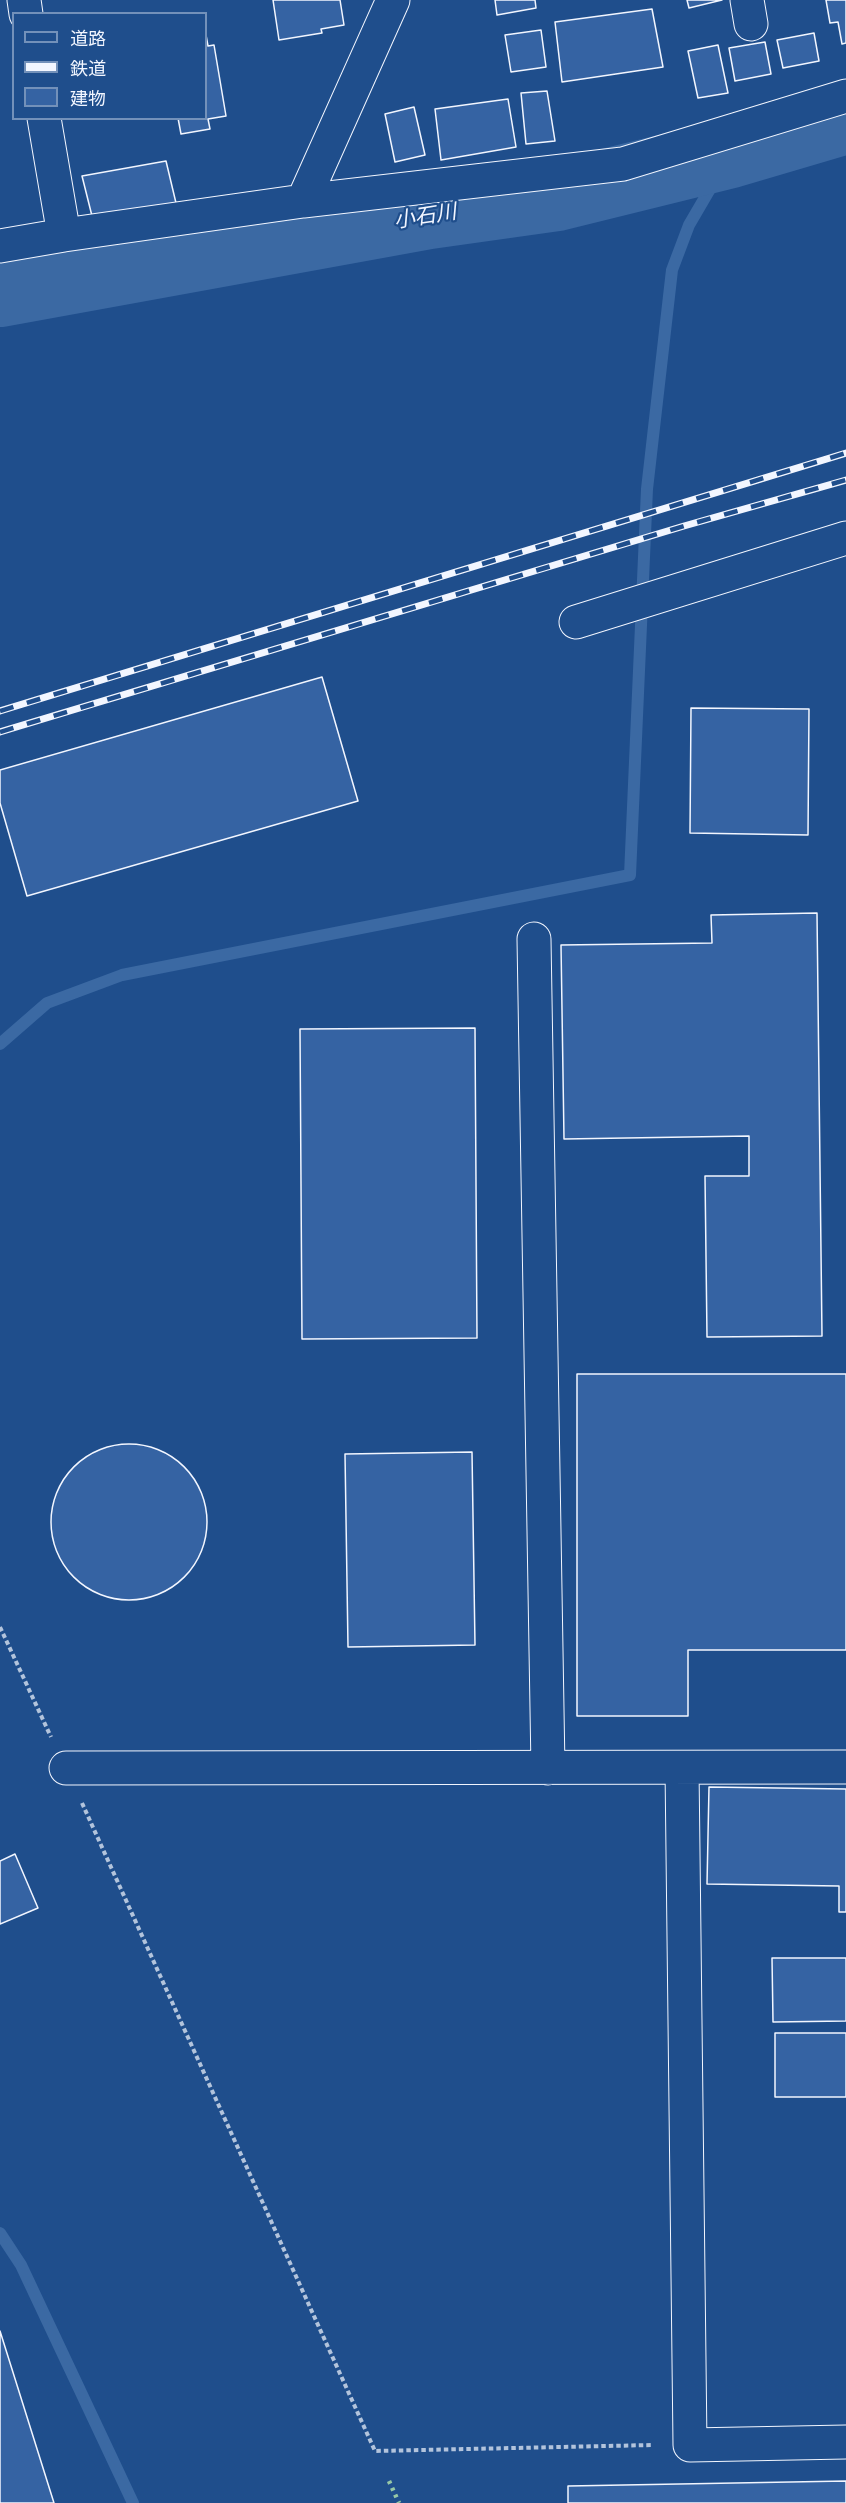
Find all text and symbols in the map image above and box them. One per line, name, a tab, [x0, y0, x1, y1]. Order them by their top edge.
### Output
legend	[12, 12, 207, 120]
text: 道路	[70, 27, 106, 49]
text: 鉄道	[70, 57, 106, 79]
text: 建物	[70, 87, 106, 109]
water label: 小石川	[392, 199, 458, 233]

